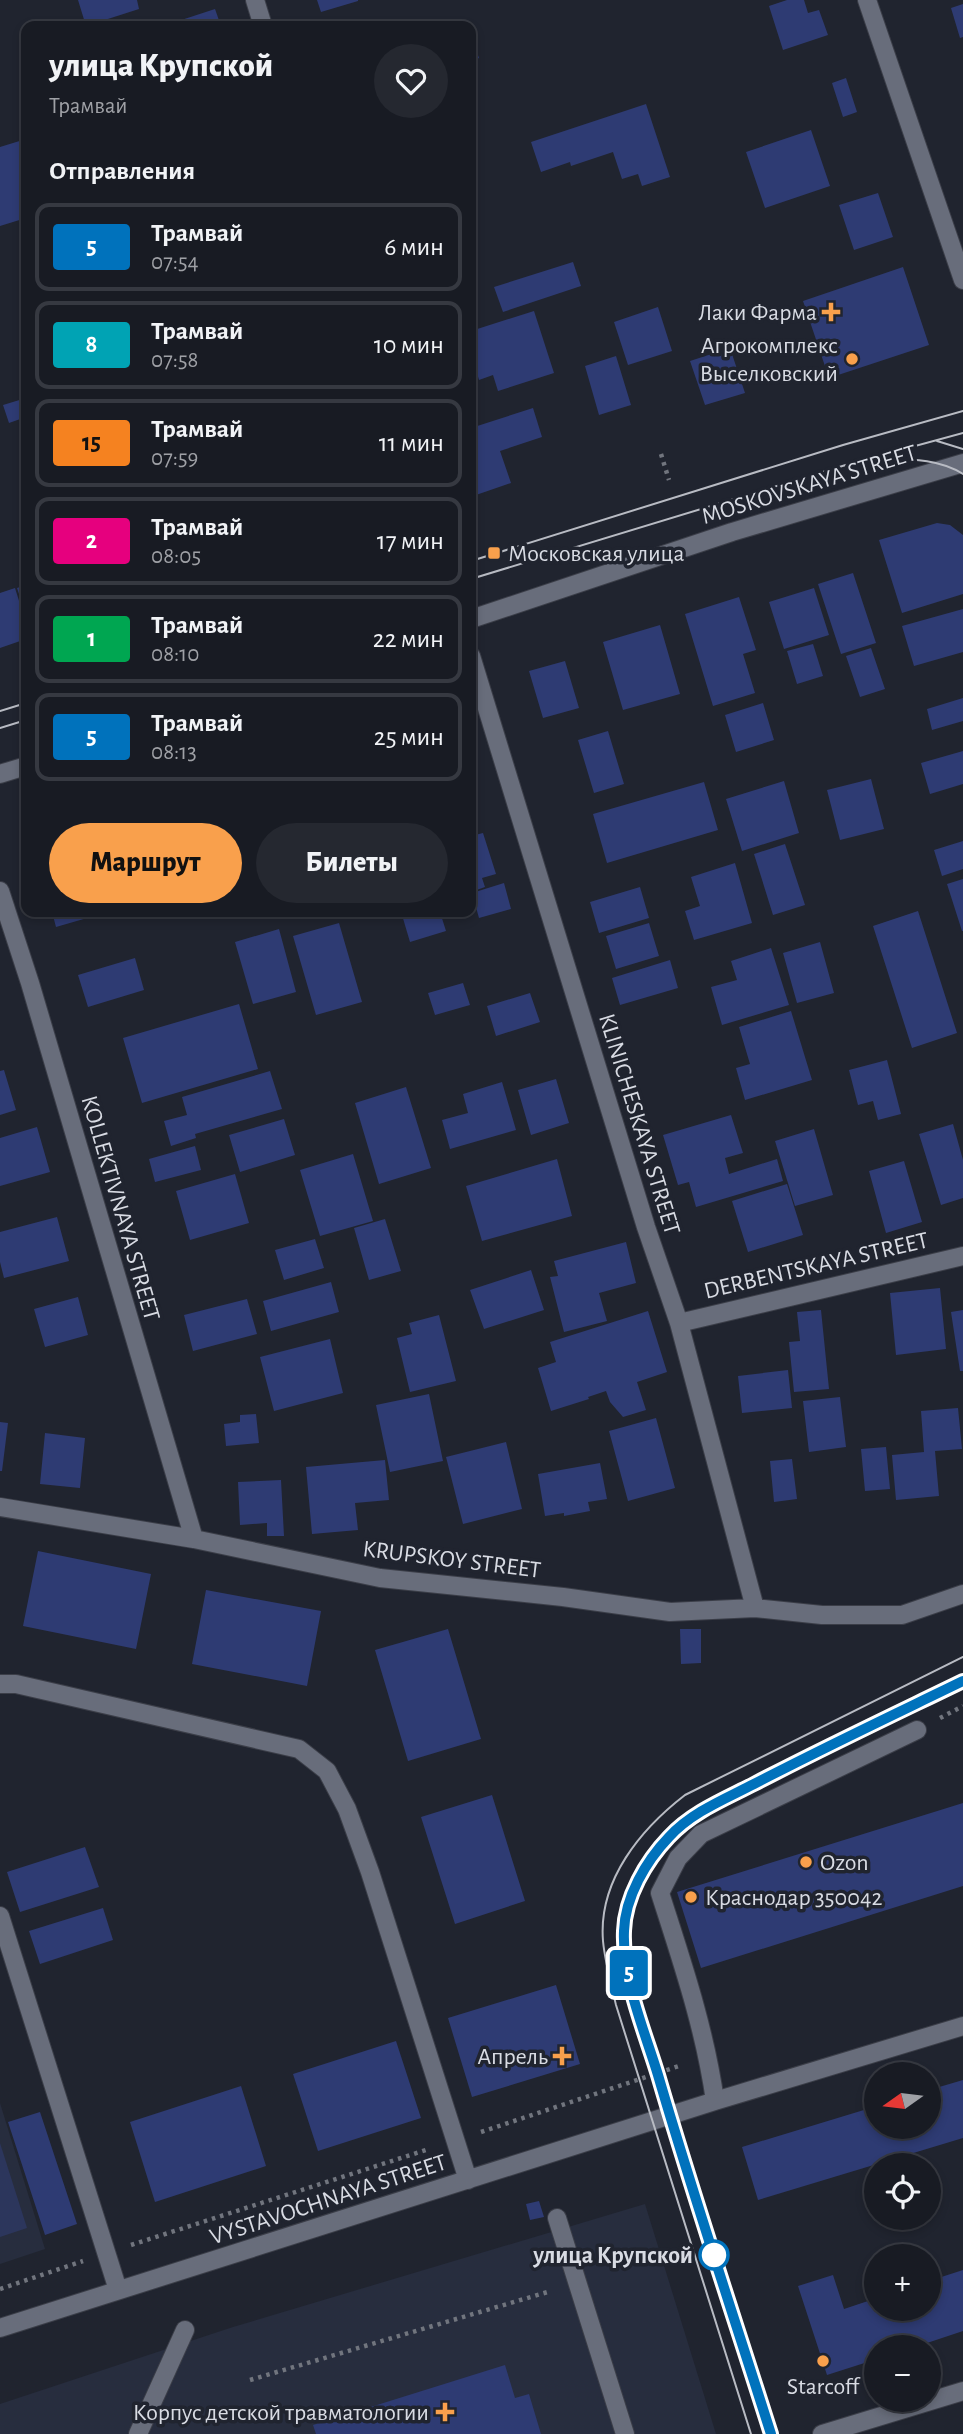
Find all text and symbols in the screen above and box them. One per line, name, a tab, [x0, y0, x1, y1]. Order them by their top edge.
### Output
button: heart	[374, 44, 448, 118]
text: улица Крупской	[49, 50, 273, 83]
text: Трамвай	[49, 95, 127, 118]
text: Отправления	[49, 158, 195, 184]
text: Трамвай	[151, 220, 243, 246]
text: 6 мин	[384, 234, 444, 260]
text: 5	[86, 235, 97, 259]
text: 07:54	[151, 251, 199, 274]
place label: Лаки Фарма	[698, 301, 817, 325]
marker: Лаки Фарма	[823, 304, 839, 320]
text: Трамвай	[151, 318, 243, 344]
text: 10 мин	[374, 332, 444, 358]
text: 8	[86, 333, 97, 357]
place label: Агрокомплекс Выселковский	[699, 334, 838, 386]
text: 07:58	[151, 349, 199, 372]
marker: Агрокомплекс Выселковский	[844, 351, 860, 367]
text: Трамвай	[151, 416, 243, 442]
text: 11 мин	[379, 430, 444, 456]
text: 15	[82, 431, 101, 455]
street label: MOSKOVSKAYA STREET	[699, 441, 920, 529]
text: 07:59	[151, 447, 198, 470]
text: Трамвай	[151, 514, 243, 540]
text: 17 мин	[377, 528, 444, 554]
text: 2	[86, 529, 97, 553]
place label: Московская улица	[508, 542, 685, 566]
text: 08:05	[151, 545, 201, 568]
marker: Московская улица	[486, 545, 502, 561]
text: Трамвай	[151, 612, 243, 638]
text: 22 мин	[373, 626, 444, 652]
text: 1	[87, 627, 96, 651]
text: 08:10	[151, 643, 199, 666]
text: Трамвай	[151, 710, 243, 736]
text: 25 мин	[374, 724, 444, 750]
text: 5	[86, 725, 97, 749]
text: 08:13	[151, 741, 197, 764]
button: Маршрут	[49, 823, 242, 903]
button: Билеты	[256, 823, 448, 903]
street label: KLINICHESKAYA STREET	[594, 1011, 684, 1238]
street label: KOLLEKTIVNAYA STREET	[76, 1093, 164, 1324]
street label: DERBENTSKAYA STREET	[702, 1228, 931, 1304]
street label: KRUPSKOY STREET	[361, 1537, 543, 1583]
place label: Ozon	[820, 1851, 869, 1875]
marker: Ozon	[798, 1854, 814, 1870]
place label: Краснодар 350042	[705, 1886, 883, 1910]
marker: Краснодар 350042	[683, 1889, 699, 1905]
line badge: 5	[606, 1950, 652, 1996]
text: 5	[624, 1961, 634, 1985]
place label: Апрель	[477, 2045, 548, 2069]
marker: Апрель	[554, 2048, 570, 2064]
north arrow	[864, 2062, 942, 2138]
map controls	[864, 2062, 941, 2412]
street label: VYSTAVOCHNAYA STREET	[207, 2150, 450, 2250]
button: locate	[864, 2153, 941, 2230]
marker: улица Крупской	[699, 2240, 729, 2270]
place label: улица Крупской	[532, 2244, 693, 2268]
button: +	[864, 2244, 941, 2321]
button: −	[864, 2335, 941, 2412]
marker: Starcoff	[815, 2353, 831, 2369]
place label: Starcoff	[787, 2375, 861, 2399]
place label: Корпус детской травматологии	[133, 2401, 429, 2425]
marker: Корпус детской травматологии	[435, 2402, 455, 2422]

